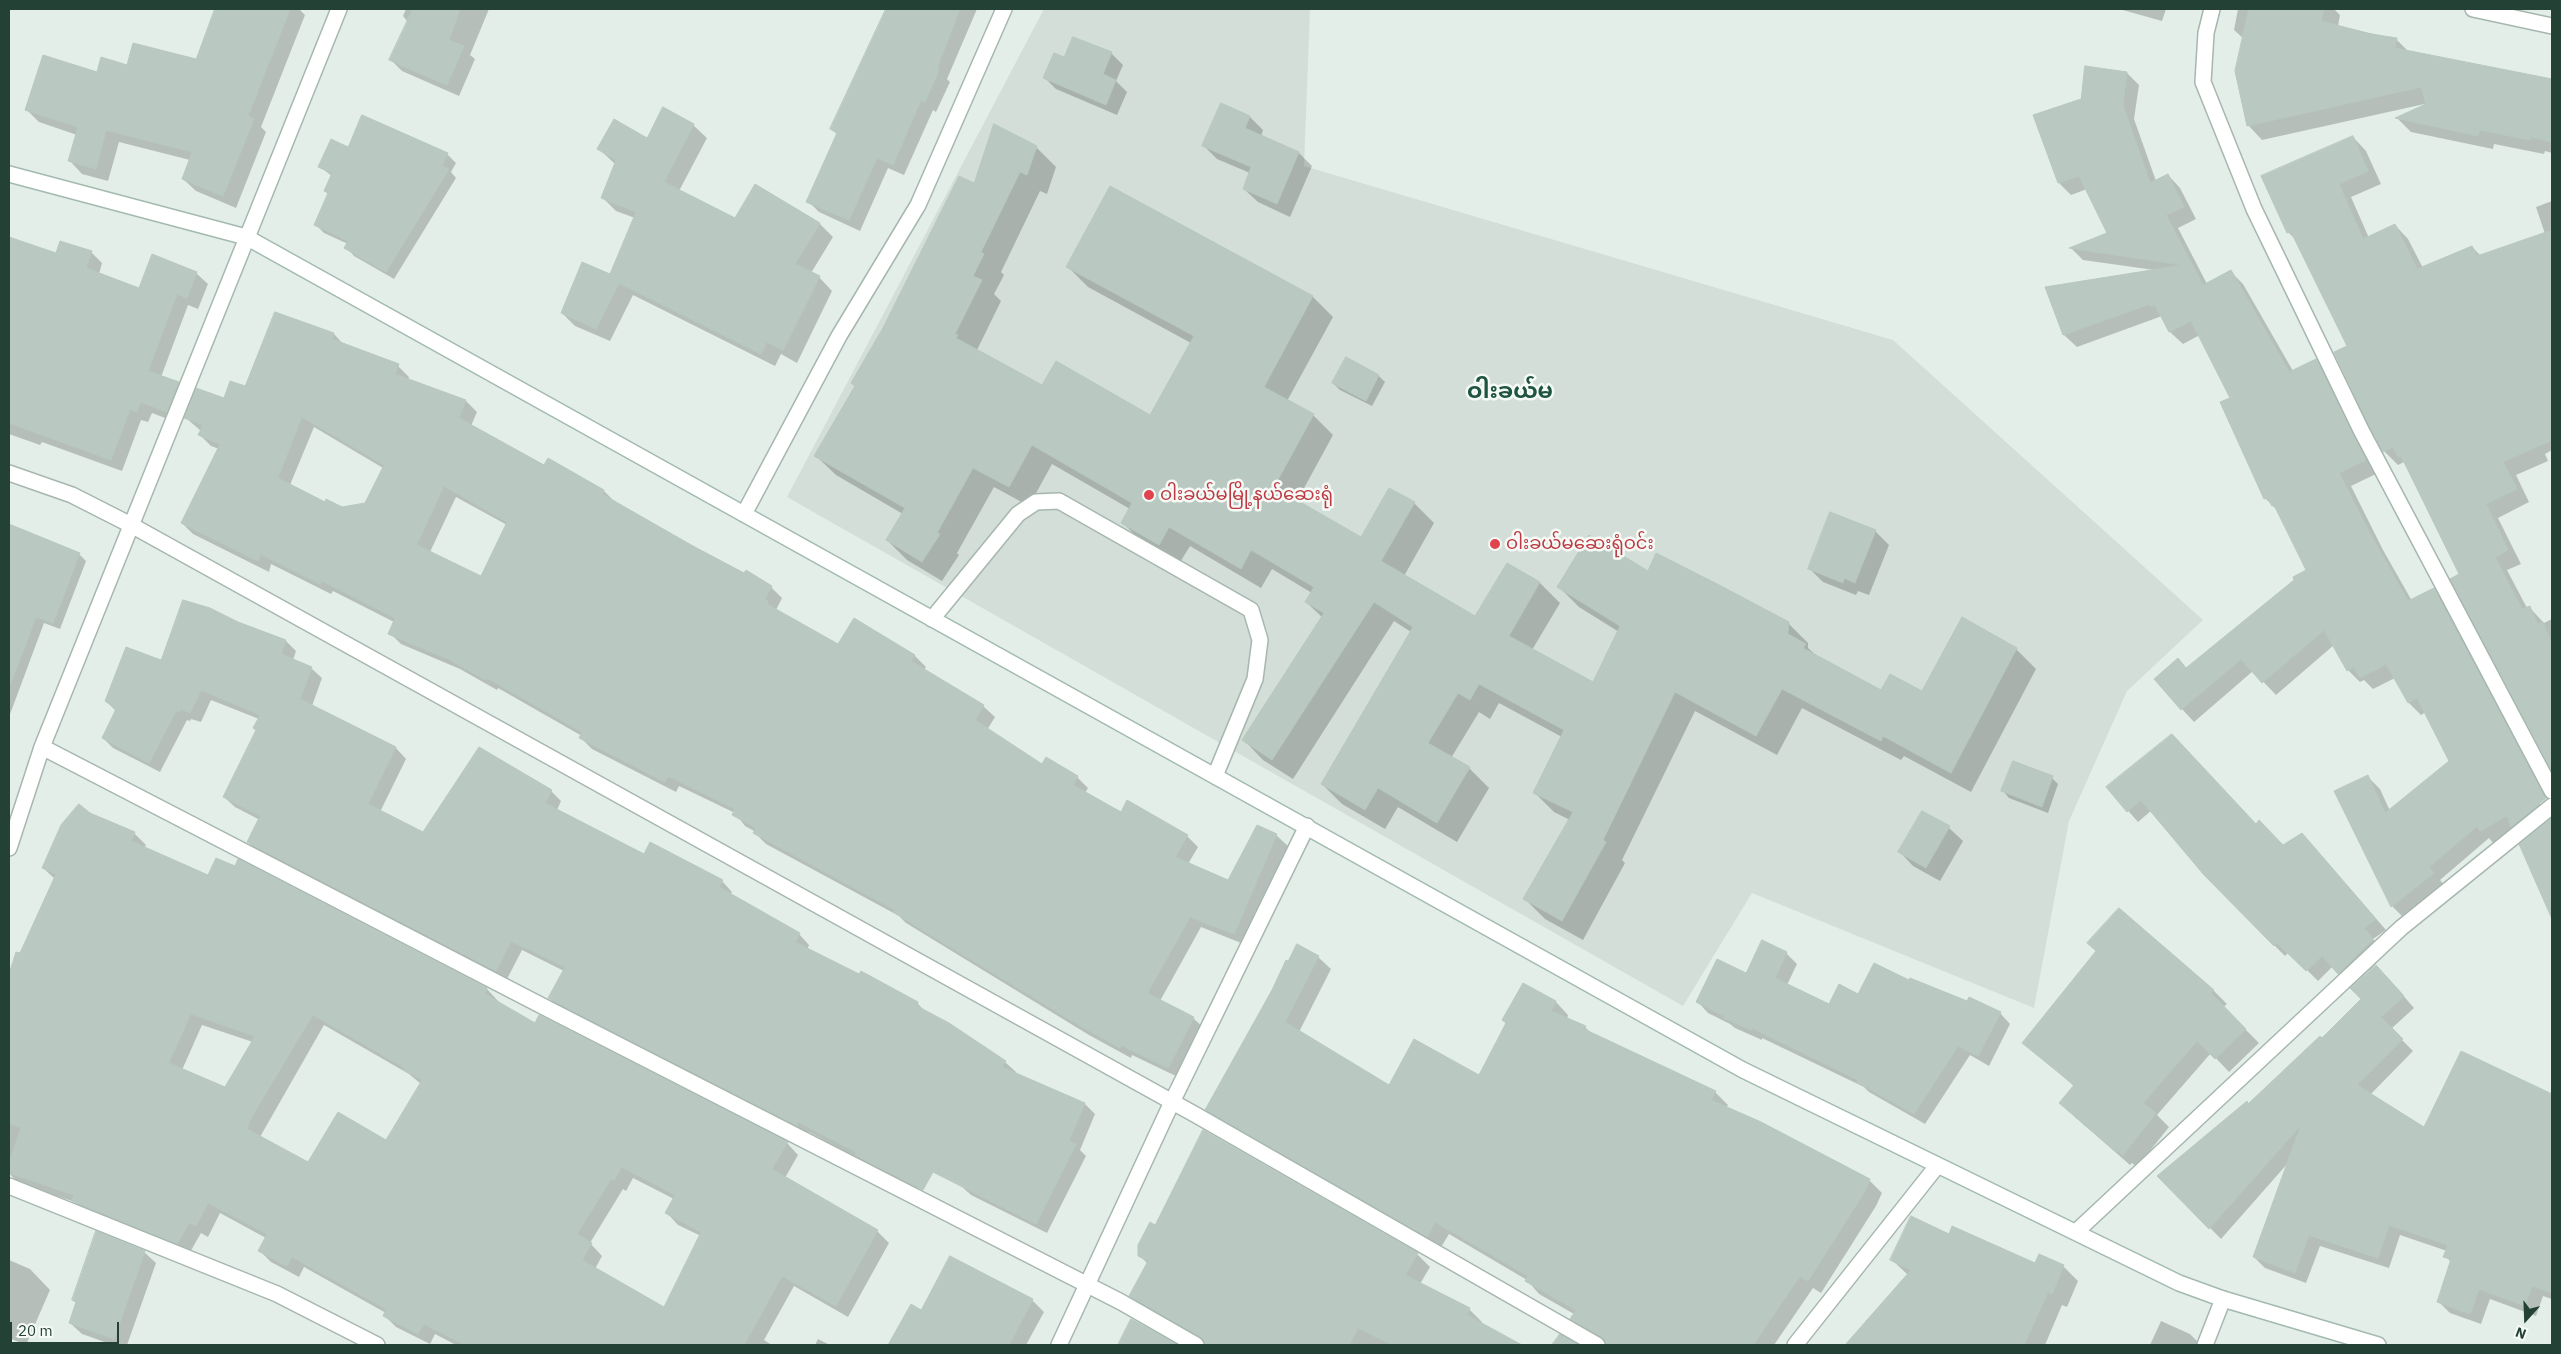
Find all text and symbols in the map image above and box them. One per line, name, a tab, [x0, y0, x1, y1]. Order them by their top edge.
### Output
district label: ဝါးခယ်မ	[1467, 379, 1553, 405]
place label: ဝါးခယ်မမြို့နယ်ဆေးရုံ	[1160, 484, 1333, 506]
marker: ဝါးခယ်မမြို့နယ်ဆေးရုံ	[1142, 488, 1156, 502]
place label: ဝါးခယ်မဆေးရုံဝင်း	[1506, 533, 1654, 555]
marker: ဝါးခယ်မဆေးရုံဝင်း	[1488, 537, 1502, 551]
north arrow	[2501, 1294, 2551, 1344]
scale bar	[12, 1312, 121, 1344]
text: 20 m	[18, 1321, 53, 1340]
text: N	[2513, 1323, 2529, 1343]

